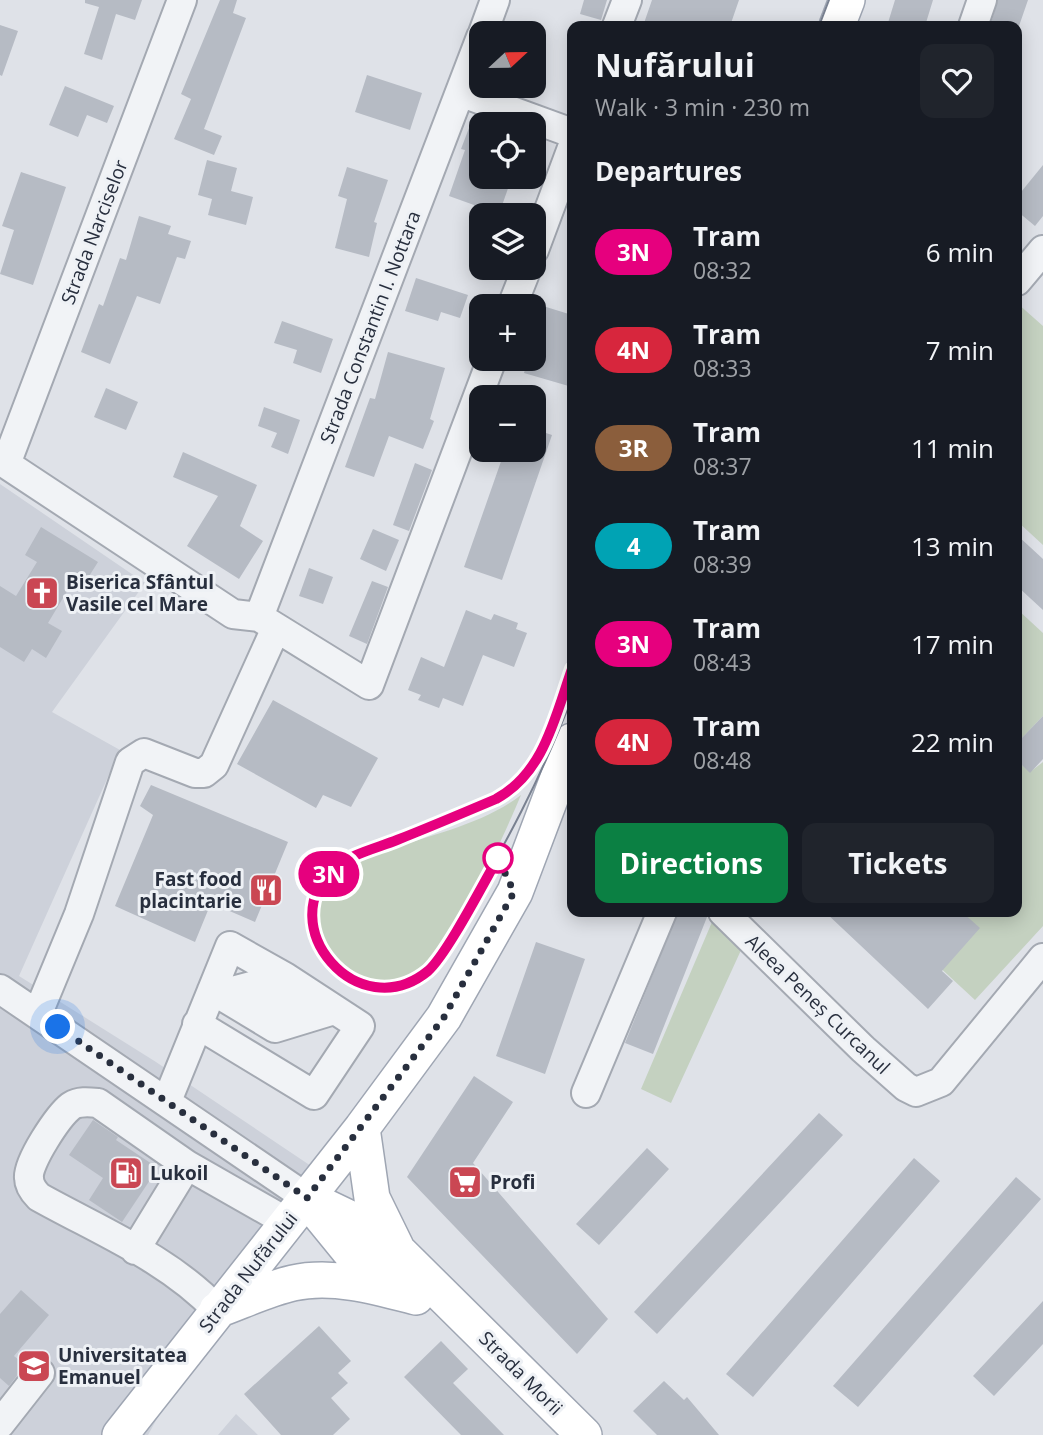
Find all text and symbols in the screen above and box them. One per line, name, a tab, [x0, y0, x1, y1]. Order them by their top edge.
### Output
north arrow	[469, 21, 546, 98]
map controls	[469, 21, 546, 462]
text: Nufărului	[595, 42, 755, 87]
button: heart	[920, 44, 994, 118]
text: Walk · 3 min · 230 m	[595, 91, 810, 123]
button: locate	[469, 112, 546, 189]
text: Departures	[595, 153, 742, 189]
street label: Strada Narciselor	[54, 156, 134, 308]
button: layers	[469, 203, 546, 280]
street label: Strada Constantin I. Nottara	[314, 207, 426, 447]
text: Tram	[693, 218, 761, 254]
text: 6 min	[926, 234, 994, 270]
text: 3N	[617, 235, 650, 268]
text: 08:32	[693, 254, 752, 286]
button: +	[469, 294, 546, 371]
text: Tram	[693, 316, 761, 352]
text: 7 min	[926, 332, 994, 368]
text: 4N	[617, 333, 650, 366]
text: 08:33	[693, 352, 752, 384]
button: −	[469, 385, 546, 462]
text: Tram	[693, 414, 761, 450]
text: 11 min	[911, 430, 994, 466]
text: 3R	[619, 431, 648, 464]
text: 08:37	[693, 450, 752, 482]
text: Tram	[693, 512, 761, 548]
text: 13 min	[911, 528, 994, 564]
text: 4	[627, 529, 640, 562]
text: 08:39	[693, 548, 752, 580]
place label: Biserica Sfântul Vasile cel Mare	[66, 569, 214, 617]
church icon: Biserica Sfântul Vasile cel Mare	[23, 574, 61, 612]
text: Tram	[693, 610, 761, 646]
text: 17 min	[911, 626, 994, 662]
text: 3N	[617, 627, 650, 660]
text: 08:43	[693, 646, 752, 678]
text: Tram	[693, 708, 761, 744]
text: 22 min	[911, 724, 994, 760]
text: 4N	[617, 725, 650, 758]
text: 08:48	[693, 744, 752, 776]
button: Directions	[595, 823, 788, 903]
button: Tickets	[802, 823, 994, 903]
unlabelled marker	[483, 843, 513, 873]
line badge: 3N	[298, 851, 360, 897]
text: 3N	[312, 857, 346, 890]
place label: Fast food placintarie	[139, 866, 242, 914]
restaurant icon: Fast food placintarie	[247, 871, 285, 909]
street label: Aleea Peneș Curcanul	[740, 928, 896, 1080]
your location	[40, 1009, 75, 1044]
fuel station icon: Lukoil	[107, 1154, 145, 1192]
place label: Lukoil	[150, 1160, 208, 1186]
supermarket icon: Profi	[446, 1163, 484, 1201]
place label: Profi	[490, 1169, 535, 1195]
street label: Strada Nufărului	[193, 1206, 303, 1338]
street label: Strada Morii	[473, 1325, 569, 1421]
place label: Universitatea Emanuel	[58, 1342, 187, 1390]
school or university icon: Universitatea Emanuel	[15, 1347, 53, 1385]

